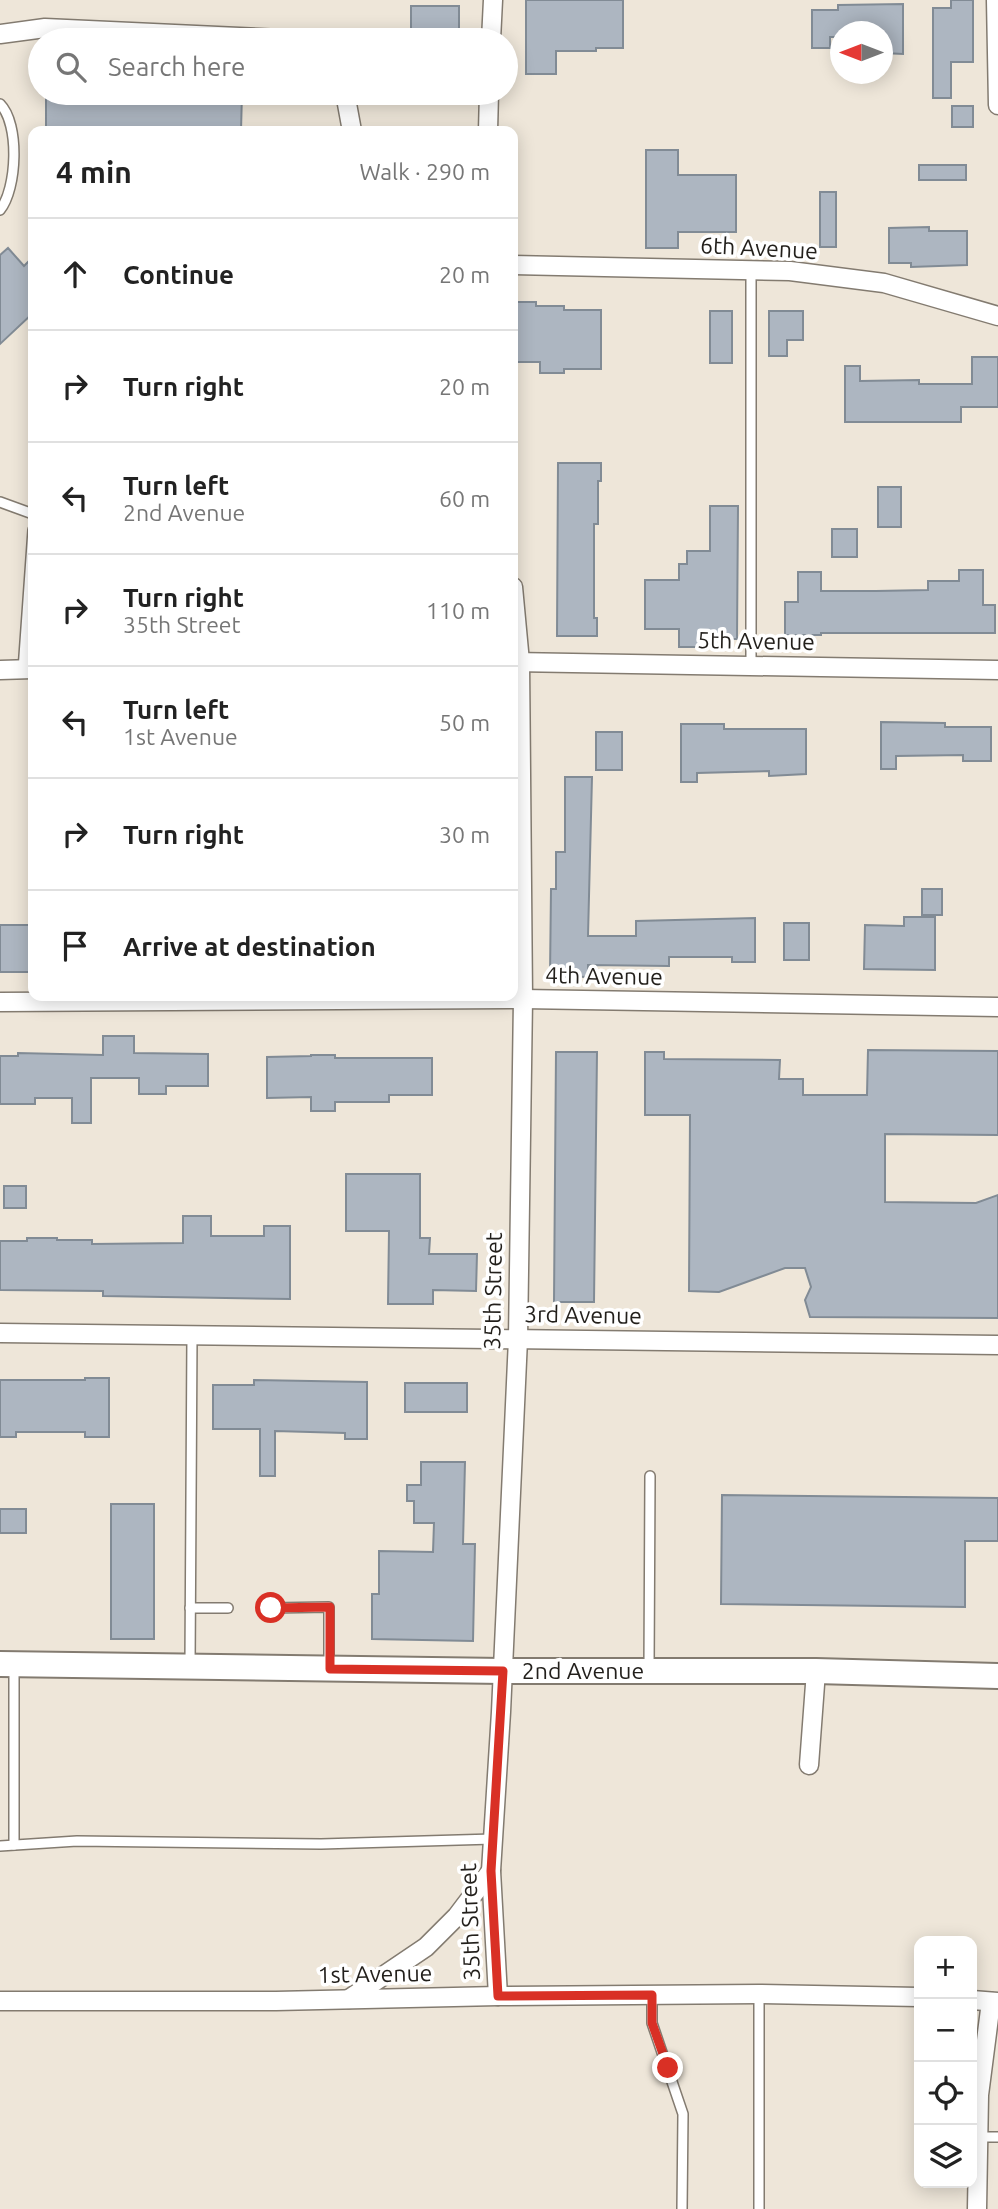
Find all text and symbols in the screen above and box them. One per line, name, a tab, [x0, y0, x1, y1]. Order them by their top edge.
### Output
north arrow	[830, 21, 893, 84]
search box	[28, 28, 518, 105]
icon: search	[52, 48, 90, 86]
text: Search here	[108, 52, 245, 81]
text: 4 min	[56, 155, 132, 189]
text: Walk · 290 m	[359, 159, 490, 184]
street label: 6th Avenue	[699, 232, 819, 263]
icon: ahead	[56, 255, 94, 293]
text: Continue	[123, 260, 234, 289]
text: 20 m	[439, 262, 490, 287]
icon: right	[56, 367, 94, 405]
text: Turn right	[123, 372, 244, 401]
text: 20 m	[439, 374, 490, 399]
text: Turn left	[123, 471, 229, 500]
icon: left	[56, 479, 94, 517]
text: 60 m	[439, 486, 490, 511]
text: 2nd Avenue	[123, 500, 245, 525]
text: Turn right	[123, 583, 244, 612]
icon: right	[56, 591, 94, 629]
text: 110 m	[426, 598, 490, 623]
text: 35th Street	[123, 612, 241, 637]
street label: 5th Avenue	[697, 627, 815, 654]
text: Turn left	[123, 695, 229, 724]
icon: left	[56, 703, 94, 741]
text: 50 m	[439, 710, 490, 735]
text: 1st Avenue	[123, 724, 238, 749]
icon: right	[56, 815, 94, 853]
text: Turn right	[123, 820, 244, 849]
text: 30 m	[439, 822, 490, 847]
icon: arrive	[56, 927, 94, 965]
text: Arrive at destination	[123, 932, 376, 961]
street label: 4th Avenue	[545, 962, 663, 989]
street label: 35th Street	[479, 1232, 506, 1350]
street label: 3rd Avenue	[524, 1301, 642, 1328]
route start	[255, 1592, 286, 1623]
street label: 2nd Avenue	[522, 1658, 644, 1683]
street label: 35th Street	[455, 1863, 484, 1981]
map controls	[914, 1936, 977, 2188]
button: +	[914, 1936, 977, 1999]
street label: 1st Avenue	[317, 1960, 433, 1987]
button: −	[914, 1999, 977, 2062]
route end	[652, 2052, 683, 2083]
button: locate	[914, 2062, 977, 2125]
button: layers	[914, 2125, 977, 2188]

